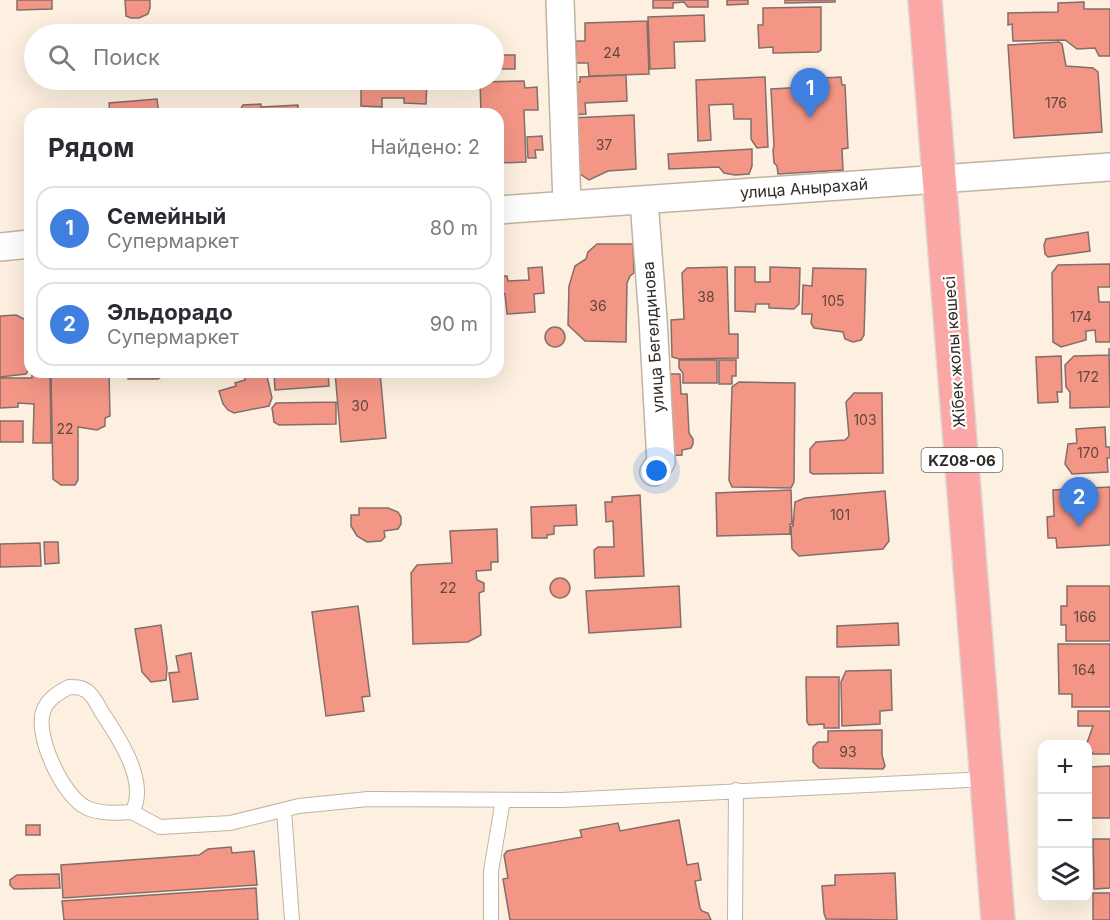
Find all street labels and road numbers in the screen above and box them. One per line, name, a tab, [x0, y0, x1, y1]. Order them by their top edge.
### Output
street label: улица Анырахай	[739, 174, 869, 202]
street label: улица Бегелдинова	[638, 261, 668, 413]
street label: Жібек жолы көшесі	[939, 275, 969, 429]
road number: KZ08-06	[922, 448, 1002, 472]

